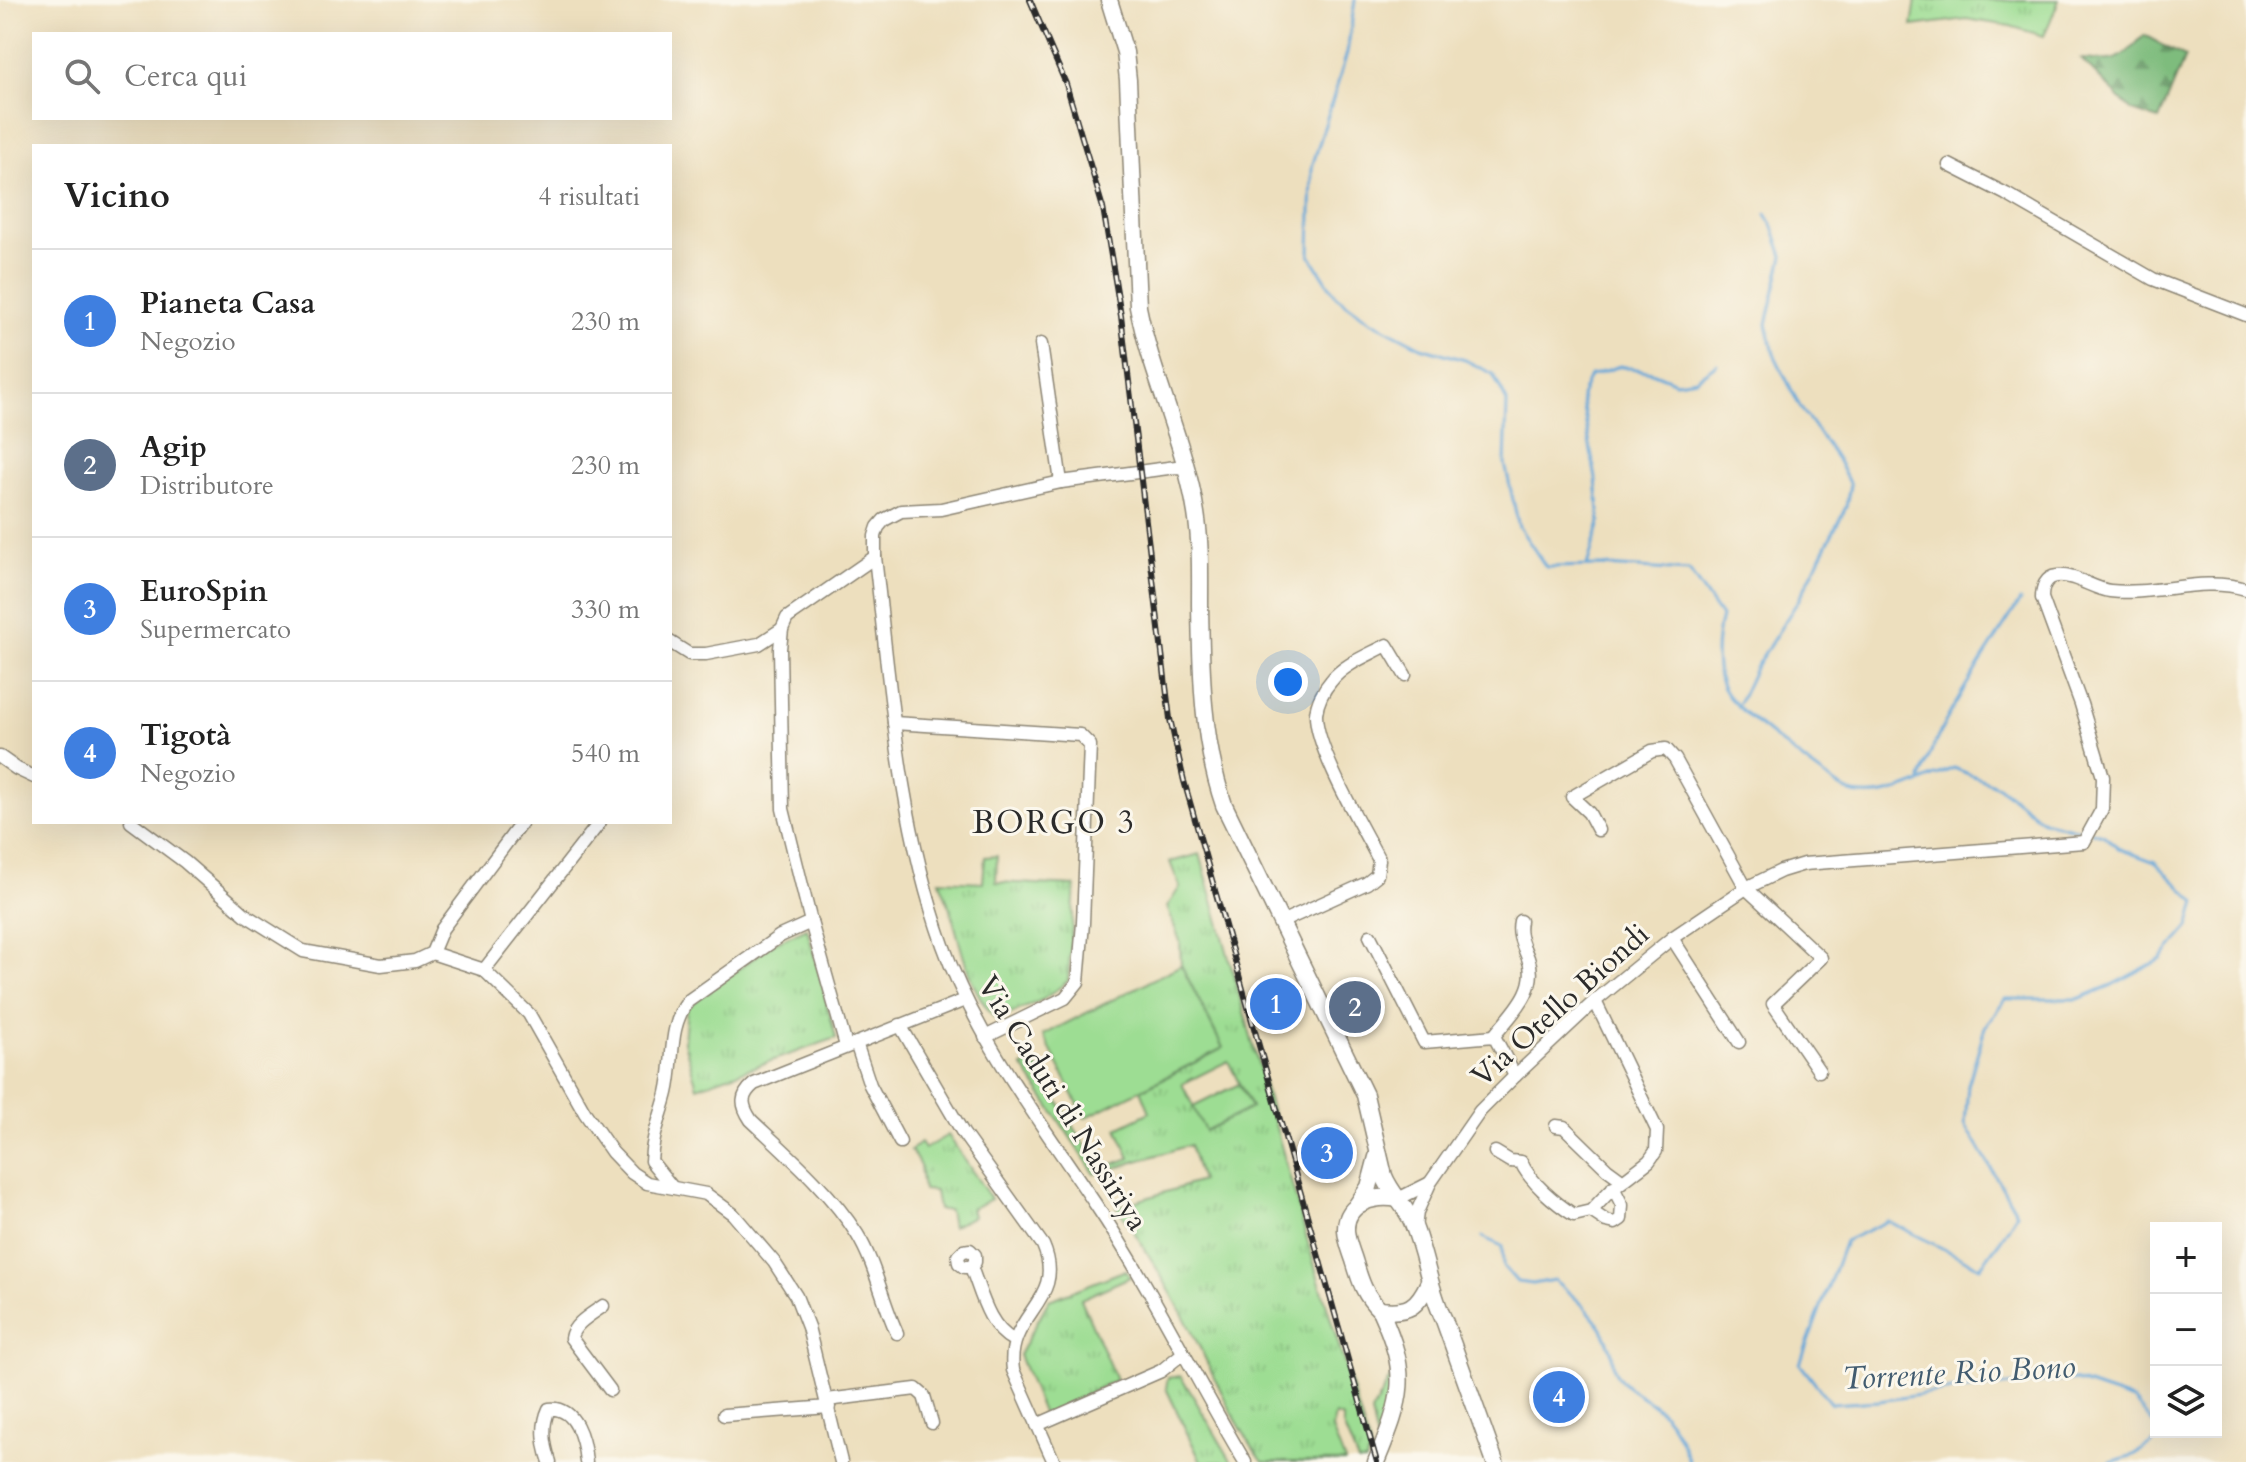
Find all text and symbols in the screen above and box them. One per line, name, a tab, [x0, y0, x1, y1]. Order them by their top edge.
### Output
search box	[32, 32, 672, 120]
icon: search	[60, 54, 104, 98]
text: Cerca qui	[124, 56, 247, 97]
text: Vicino	[64, 173, 170, 219]
text: 4 risultati	[538, 179, 640, 214]
text: Pianeta Casa	[140, 283, 315, 324]
text: 1	[83, 304, 97, 339]
text: 230 m	[571, 304, 640, 339]
text: Negozio	[140, 324, 236, 359]
text: Agip	[140, 427, 207, 468]
text: 2	[83, 448, 97, 483]
text: 230 m	[571, 448, 640, 483]
text: Distributore	[140, 468, 274, 503]
text: EuroSpin	[140, 571, 268, 612]
text: 3	[83, 592, 97, 627]
text: 330 m	[571, 592, 640, 627]
text: Supermercato	[140, 612, 291, 647]
your location	[1268, 662, 1308, 702]
text: Tigotà	[140, 715, 231, 756]
text: 4	[83, 736, 97, 771]
text: 540 m	[571, 736, 640, 771]
text: Negozio	[140, 756, 236, 791]
district label: BORGO 3	[972, 801, 1136, 845]
street label: Via Otello Biondi	[1462, 914, 1658, 1096]
street label: Via Caduti di Nassiriya	[967, 968, 1158, 1239]
pin: 1	[1250, 974, 1302, 1034]
pin: 2	[1329, 977, 1381, 1037]
pin: 3	[1301, 1123, 1353, 1183]
map controls	[2150, 1222, 2222, 1438]
button: +	[2150, 1222, 2222, 1294]
button: −	[2150, 1294, 2222, 1366]
water label: Torrente Rio Bono	[1841, 1345, 2077, 1401]
button: layers	[2150, 1366, 2222, 1438]
pin: 4	[1533, 1367, 1585, 1427]

